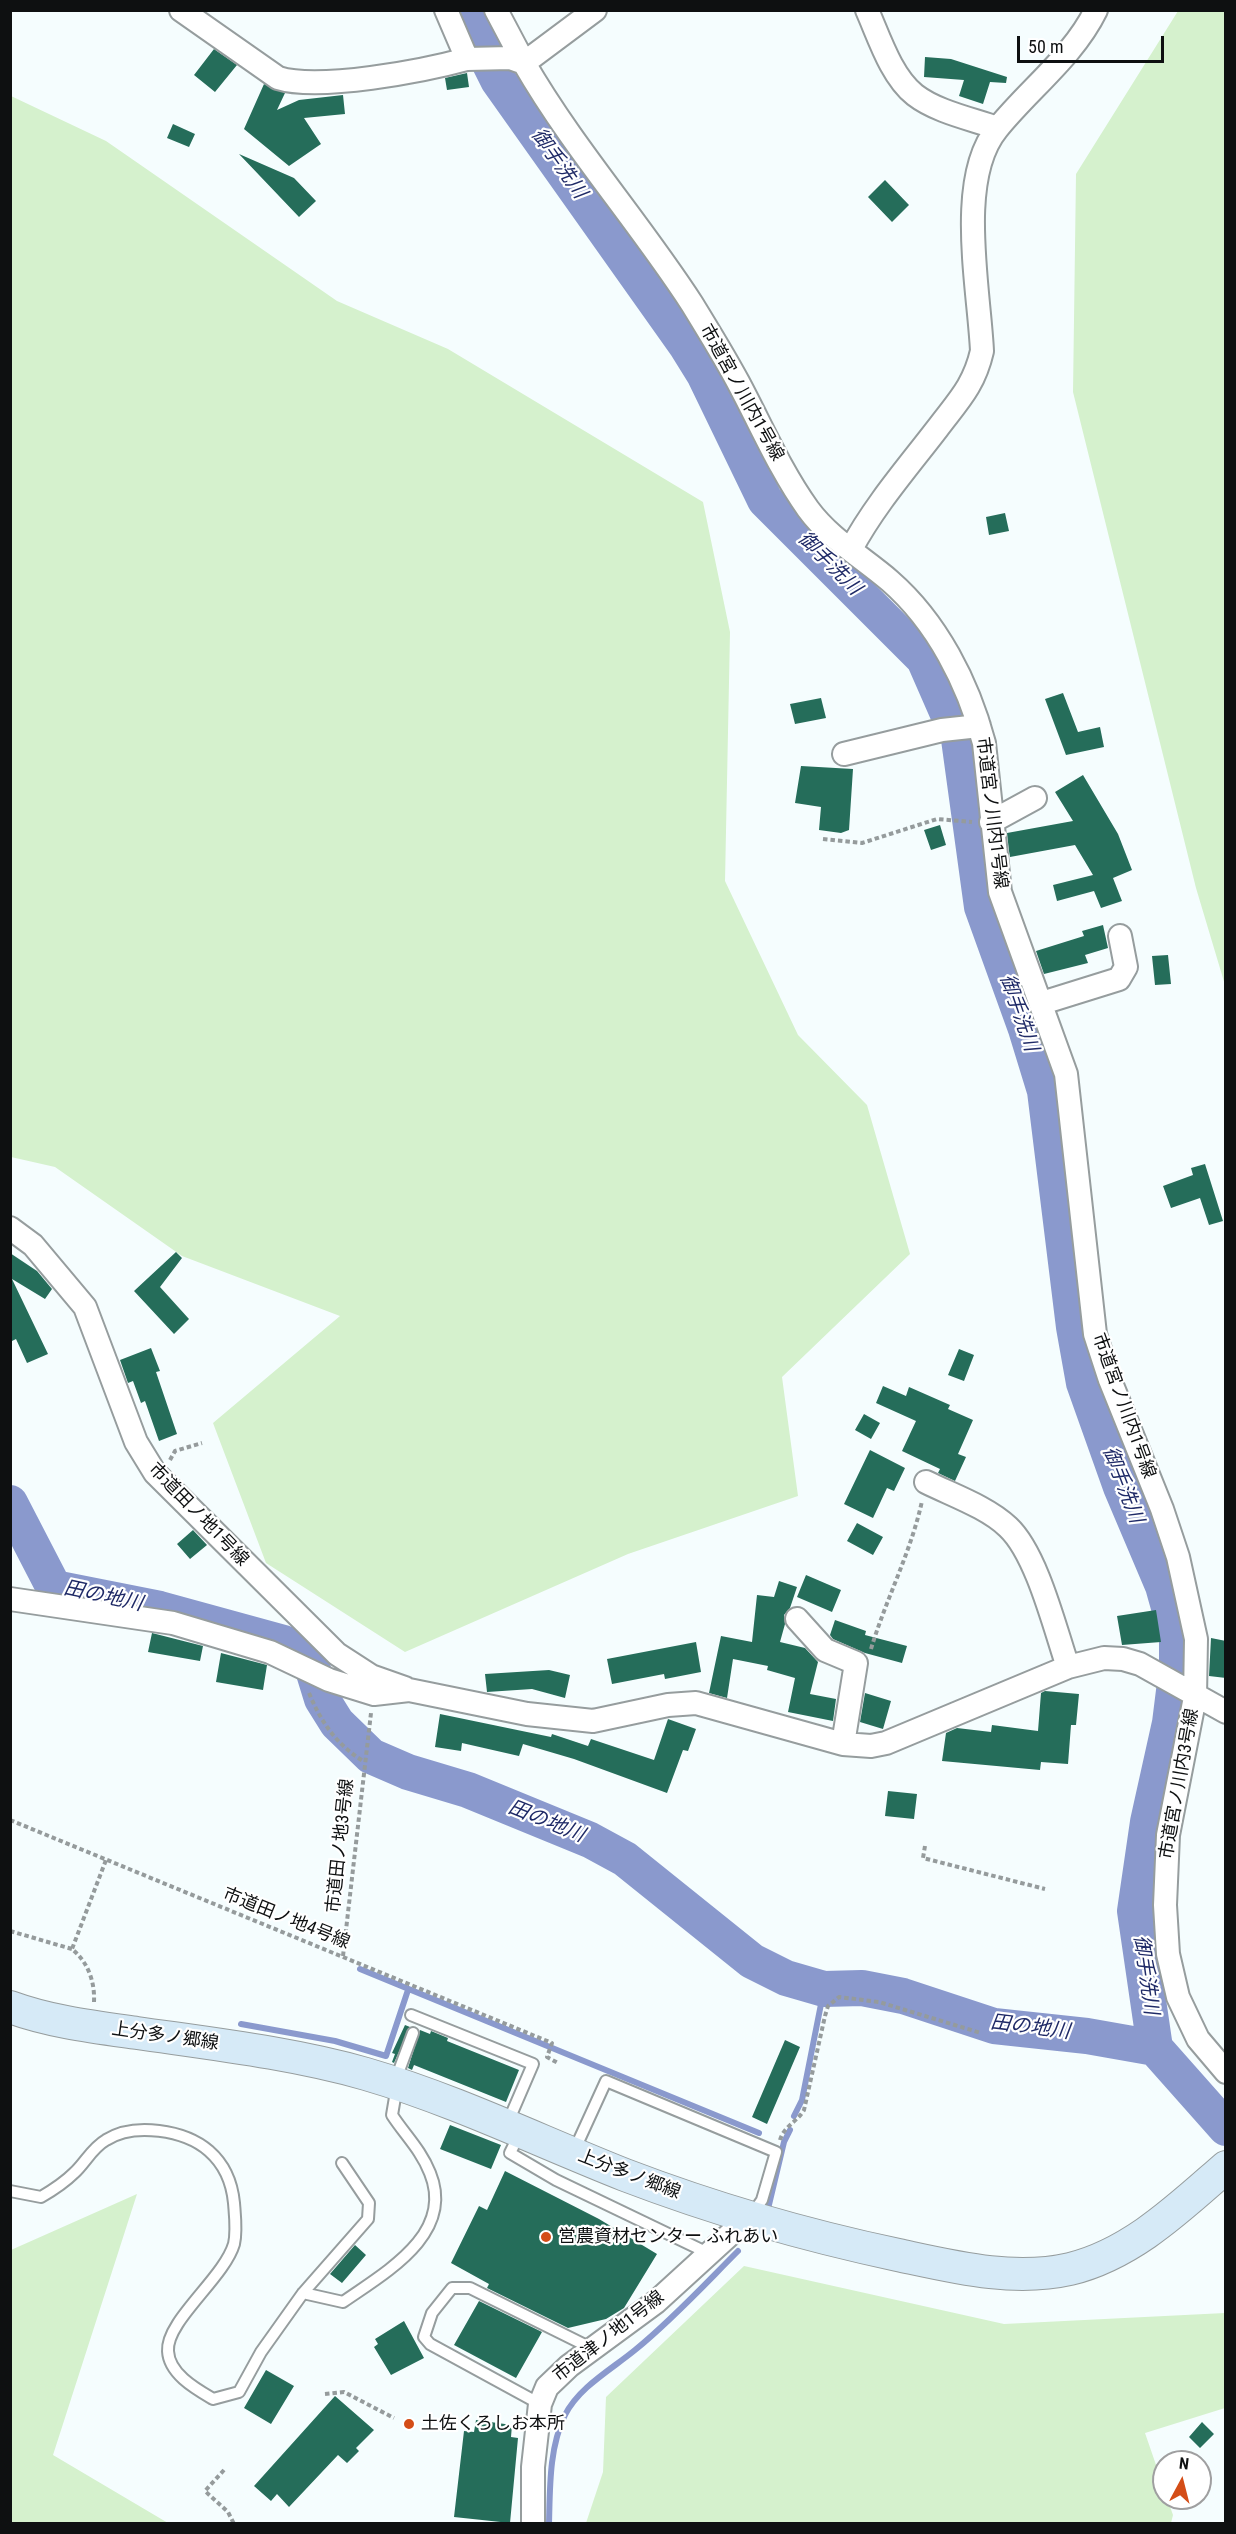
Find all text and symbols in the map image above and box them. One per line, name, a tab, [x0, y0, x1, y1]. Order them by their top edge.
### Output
scale bar	[1020, 24, 1167, 62]
text: 50 m	[1028, 36, 1063, 57]
water label: 御手洗川	[525, 124, 591, 204]
street label: 市道宮ノ川内1号線	[694, 321, 788, 465]
water label: 御手洗川	[792, 527, 866, 601]
street label: 市道宮ノ川内1号線	[971, 736, 1011, 890]
water label: 御手洗川	[994, 971, 1042, 1055]
street label: 市道宮ノ川内1号線	[1087, 1330, 1159, 1482]
water label: 御手洗川	[1096, 1443, 1148, 1527]
street label: 市道田ノ地1号線	[143, 1459, 253, 1571]
water label: 田の地川	[61, 1577, 145, 1617]
street label: 市道宮ノ川内3号線	[1156, 1707, 1204, 1861]
street label: 市道田ノ地3号線	[323, 1778, 359, 1914]
water label: 田の地川	[504, 1796, 588, 1848]
street label: 市道田ノ地4号線	[219, 1884, 353, 1954]
water label: 御手洗川	[1128, 1934, 1162, 2016]
water label: 田の地川	[989, 2011, 1071, 2045]
street label: 上分多ノ郷線	[110, 2019, 220, 2055]
street label: 上分多ノ郷線	[575, 2146, 683, 2204]
place label: 営農資材センター ふれあい	[558, 2226, 778, 2248]
marker: 営農資材センター ふれあい	[539, 2230, 553, 2244]
street label: 市道津ノ地1号線	[549, 2287, 669, 2387]
place label: 土佐くろしお本所	[421, 2413, 565, 2435]
marker: 土佐くろしお本所	[402, 2417, 416, 2431]
north arrow	[1152, 2450, 1212, 2510]
text: N	[1178, 2454, 1190, 2474]

